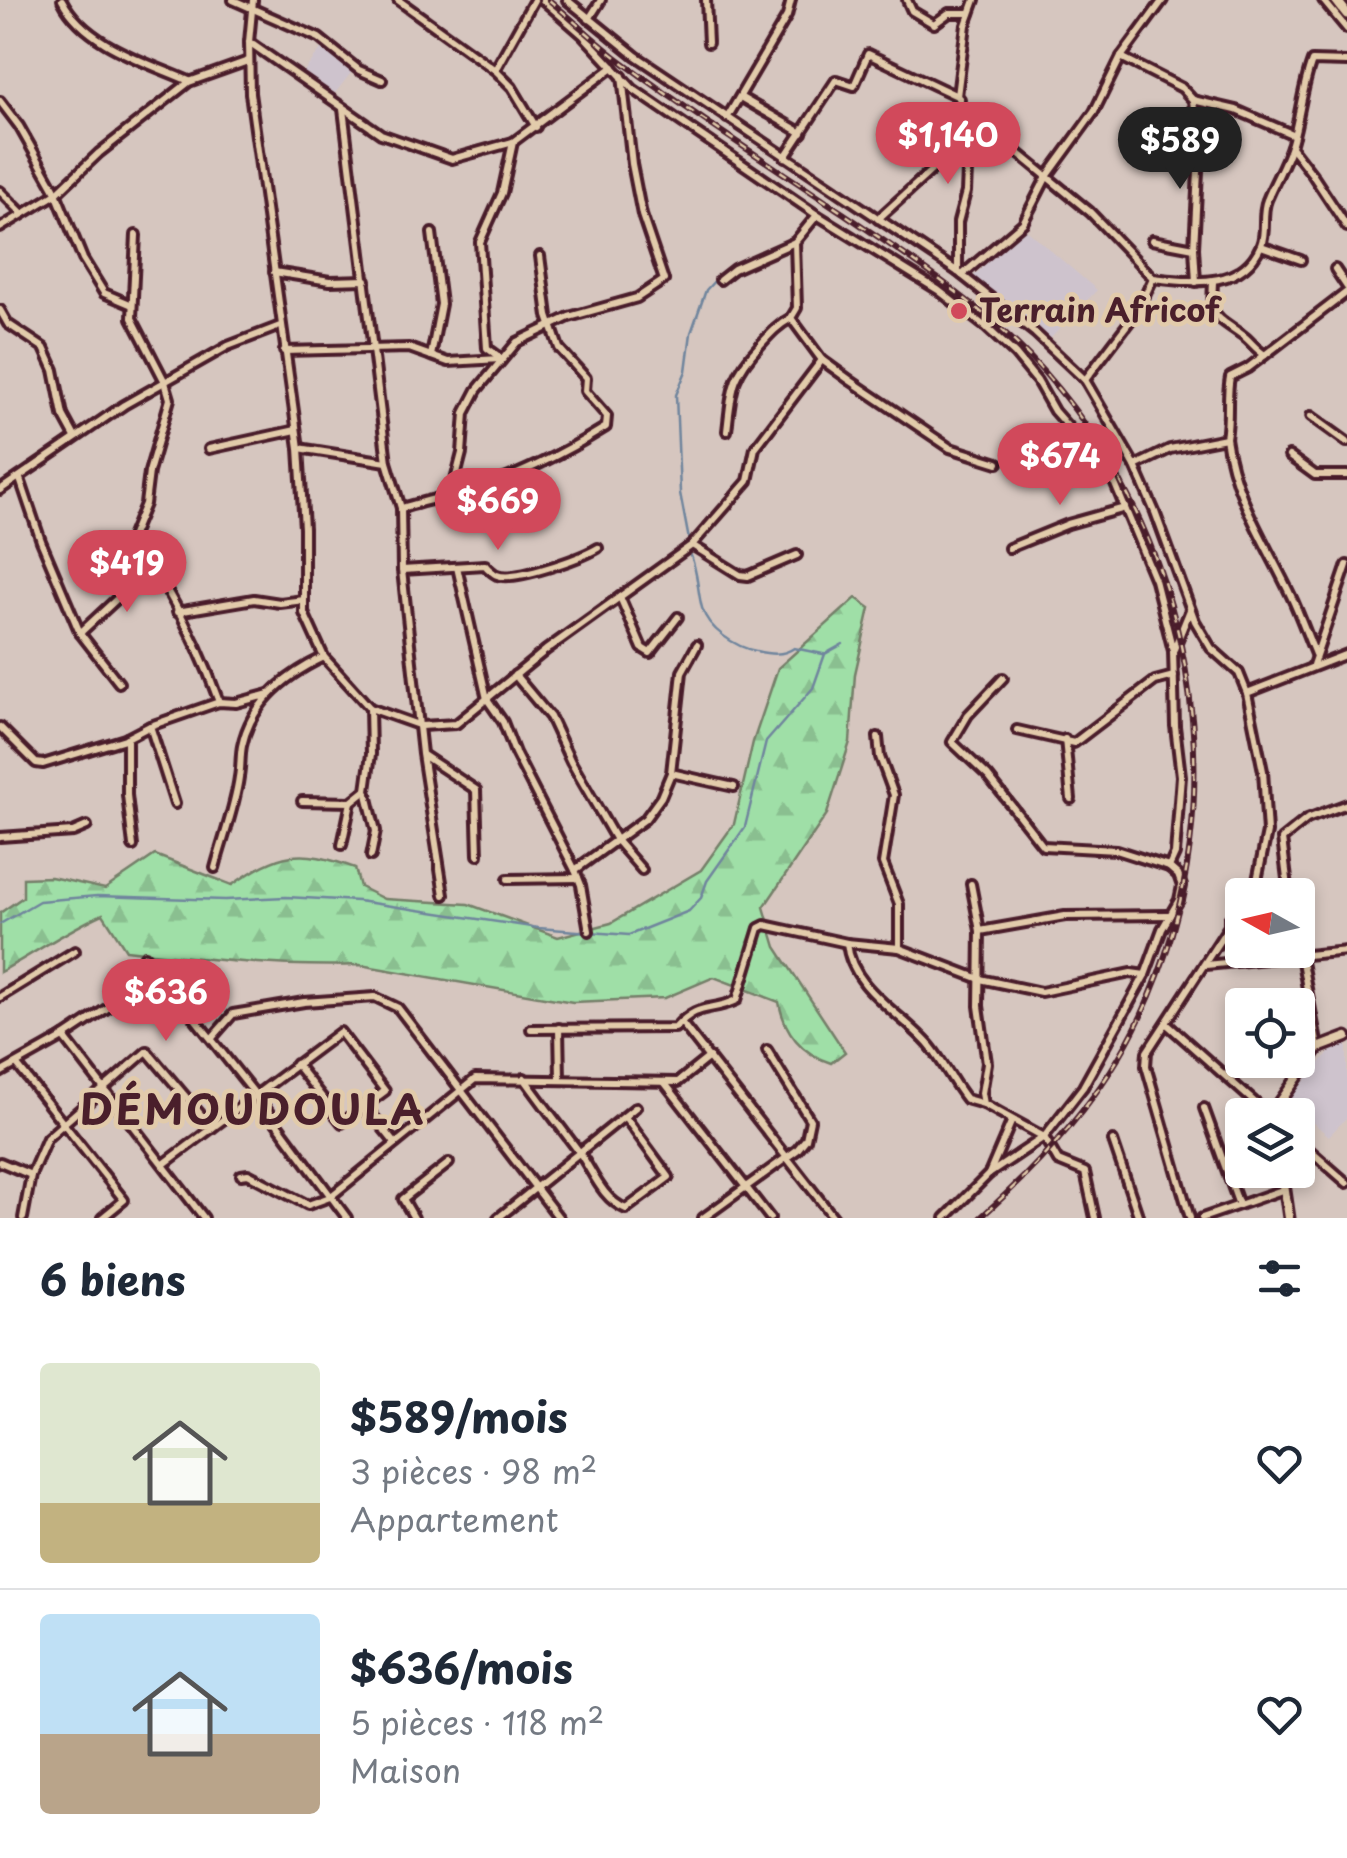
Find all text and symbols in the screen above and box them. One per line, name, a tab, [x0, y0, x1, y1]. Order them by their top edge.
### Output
pin: $1,140	[867, 102, 1029, 187]
pin: $589	[1121, 107, 1239, 192]
text: $1,140	[898, 110, 998, 158]
text: $589	[1140, 115, 1220, 163]
place label: Terrain Africof	[979, 285, 1223, 333]
marker: Terrain Africof	[948, 300, 970, 322]
pin: $674	[1001, 423, 1119, 508]
text: $674	[1019, 431, 1101, 479]
pin: $669	[439, 468, 557, 553]
text: $669	[457, 476, 539, 524]
pin: $419	[68, 530, 186, 615]
text: $419	[89, 538, 165, 586]
north arrow	[1225, 878, 1315, 968]
map controls	[1225, 878, 1315, 1188]
pin: $636	[107, 959, 225, 1044]
text: $636	[124, 967, 208, 1015]
button: locate	[1225, 988, 1315, 1078]
district label: DÉMOUDOULA	[80, 1076, 426, 1139]
button: layers	[1225, 1098, 1315, 1188]
text: 6 biens	[40, 1247, 186, 1310]
icon: filters	[1252, 1251, 1307, 1306]
text: $589/mois	[350, 1384, 568, 1447]
icon: home	[120, 1403, 240, 1523]
icon: heart	[1252, 1436, 1307, 1491]
text: 3 pièces · 98 m²	[350, 1447, 597, 1495]
text: Appartement	[350, 1495, 559, 1543]
text: $636/mois	[350, 1635, 573, 1698]
icon: home	[120, 1654, 240, 1774]
icon: heart	[1252, 1687, 1307, 1742]
text: 5 pièces · 118 m²	[350, 1698, 604, 1746]
text: Maison	[350, 1746, 461, 1794]

